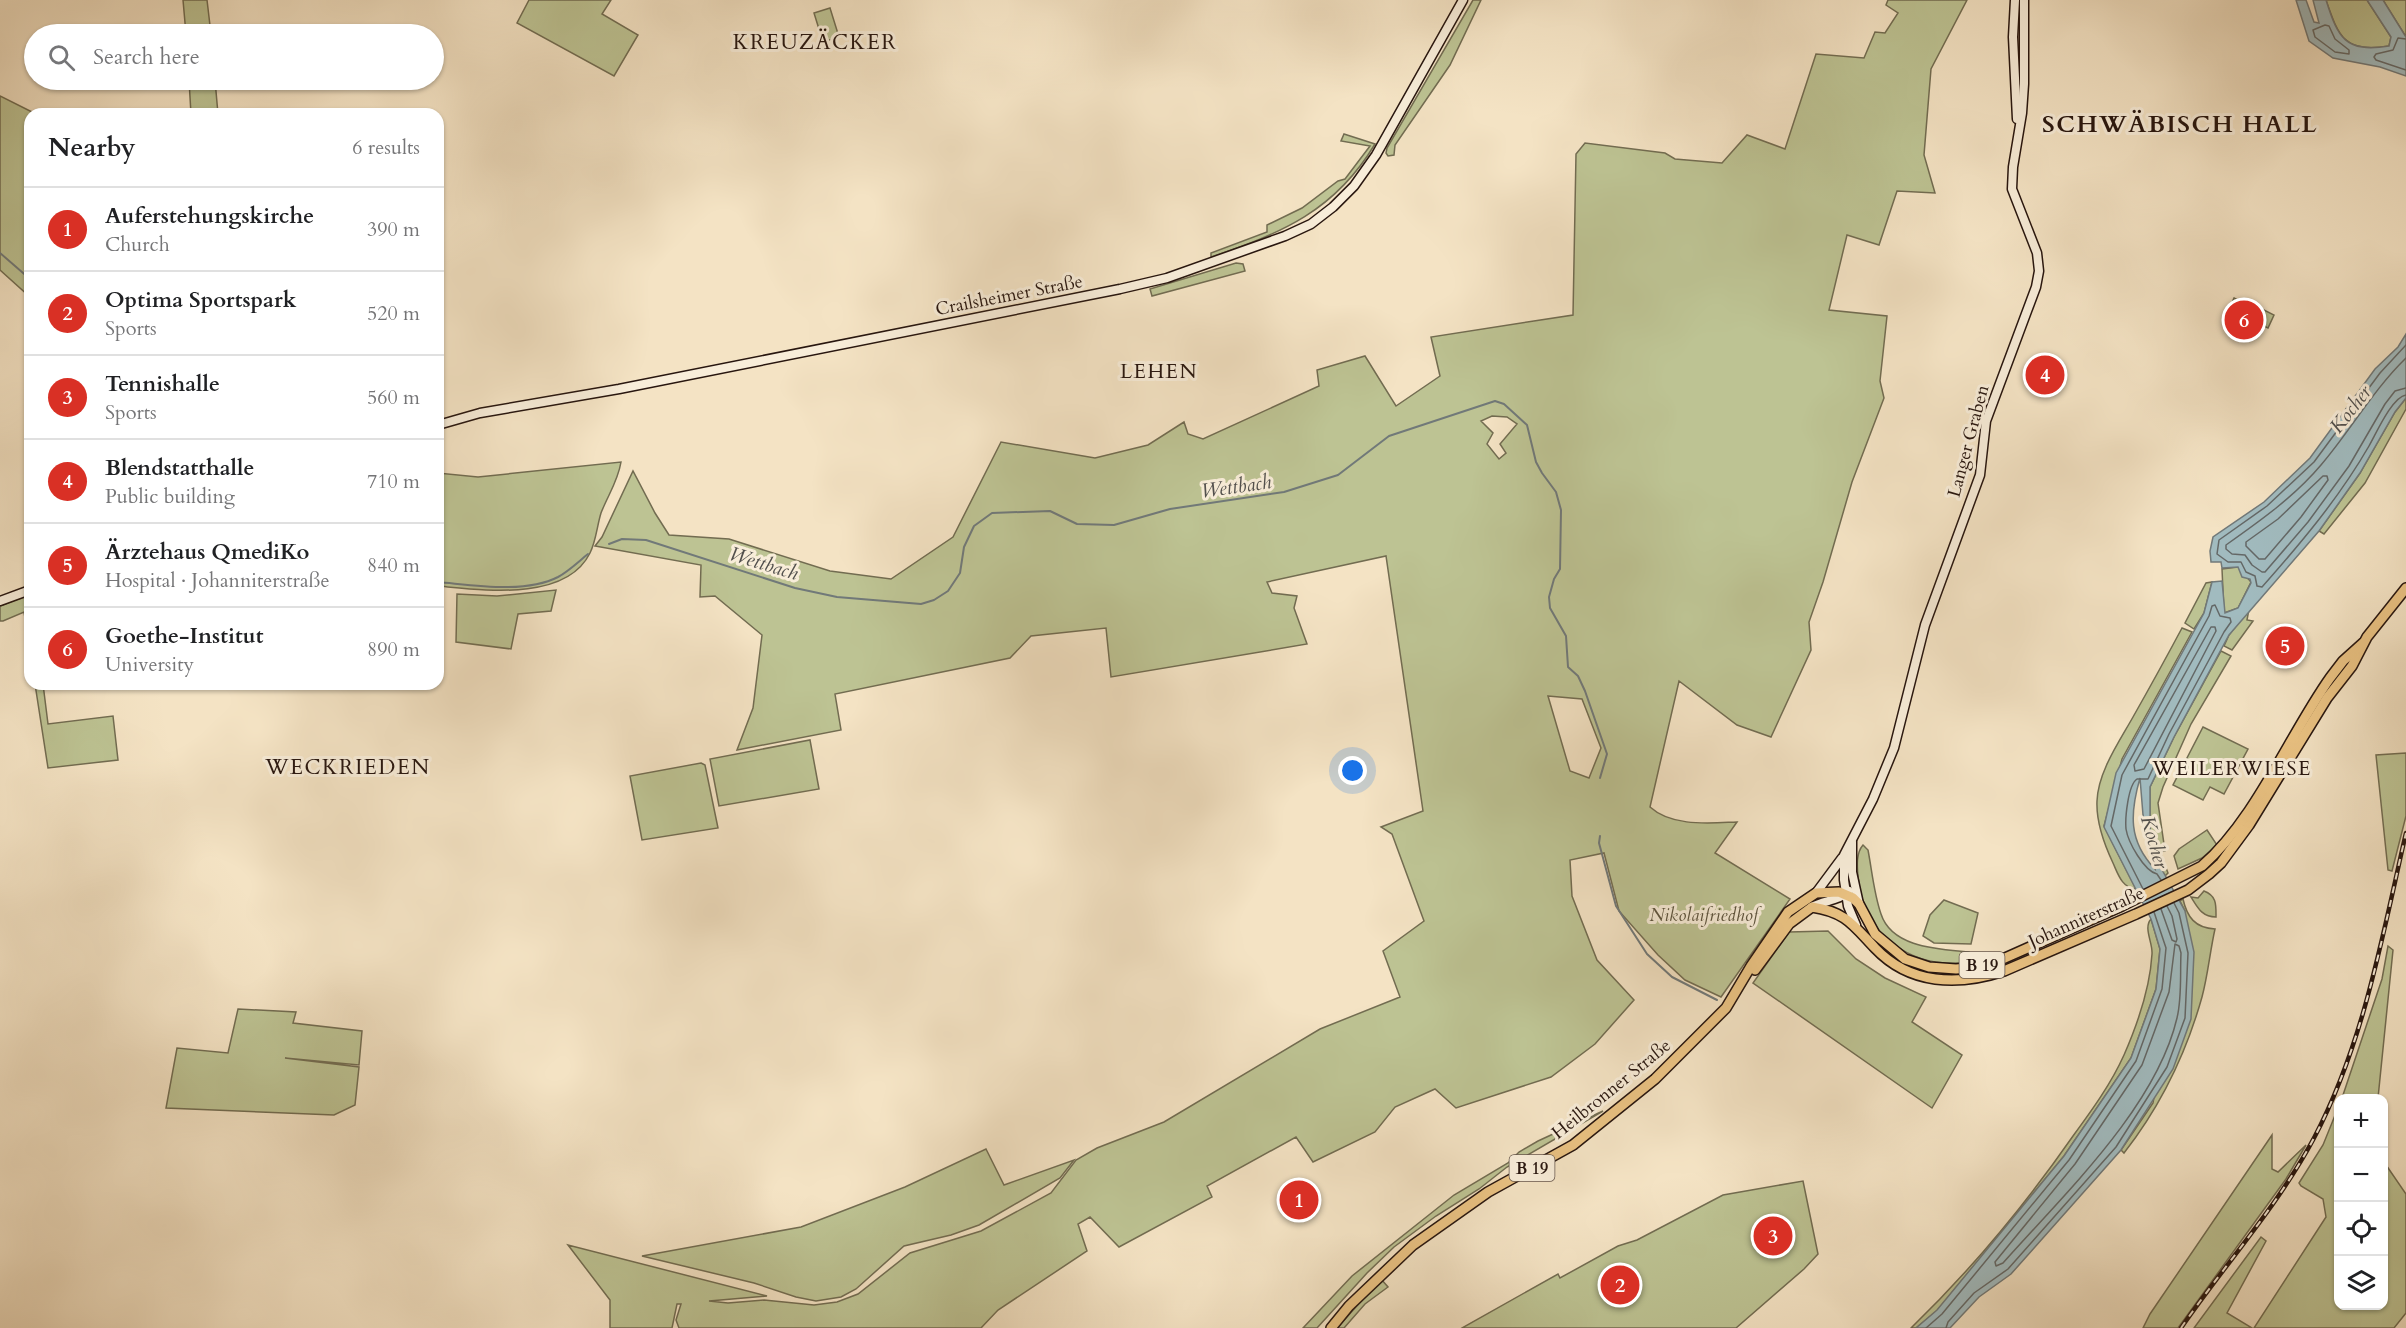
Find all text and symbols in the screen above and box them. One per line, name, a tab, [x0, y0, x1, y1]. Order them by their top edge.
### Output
search box	[24, 24, 444, 90]
district label: KREUZÄCKER	[733, 28, 897, 57]
icon: search	[45, 41, 78, 74]
text: Search here	[93, 42, 200, 72]
district label: SCHWÄBISCH HALL	[2042, 108, 2318, 141]
text: Nearby	[48, 130, 136, 165]
text: 6 results	[352, 134, 420, 161]
text: Auferstehungskirche	[105, 201, 314, 231]
text: 1	[62, 216, 73, 243]
text: 390 m	[367, 216, 420, 243]
text: Church	[105, 231, 170, 258]
street label: Crailsheimer Straße	[933, 269, 1085, 322]
text: Optima Sportspark	[105, 285, 297, 315]
pin: 6	[2224, 298, 2264, 342]
text: 2	[62, 300, 73, 327]
text: 520 m	[367, 300, 420, 327]
text: Sports	[105, 315, 157, 342]
pin: 4	[2026, 352, 2064, 398]
district label: LEHEN	[1120, 358, 1198, 385]
text: Tennishalle	[105, 369, 220, 399]
water label: Kocher	[2323, 379, 2379, 439]
street label: Langer Graben	[1941, 382, 1996, 500]
text: 3	[62, 384, 73, 411]
text: 560 m	[367, 384, 420, 411]
text: Sports	[105, 399, 157, 426]
text: Blendstatthalle	[105, 453, 254, 483]
text: 4	[62, 468, 73, 495]
text: 710 m	[367, 468, 420, 495]
water label: Wettbach	[1199, 468, 1273, 505]
text: Public building	[105, 483, 235, 510]
text: Ärztehaus QmediKo	[105, 537, 309, 567]
water label: Wettbach	[726, 540, 802, 587]
text: 5	[62, 552, 73, 579]
text: 840 m	[367, 552, 420, 579]
text: Hospital · Johanniterstraße	[105, 567, 330, 594]
text: Goethe-Institut	[105, 621, 263, 651]
pin: 5	[2266, 624, 2304, 668]
text: 6	[62, 636, 73, 663]
text: 890 m	[367, 636, 420, 663]
text: University	[105, 651, 194, 678]
district label: WECKRIEDEN	[264, 753, 431, 782]
district label: WEILERWIESE	[2151, 755, 2312, 782]
your location	[1338, 756, 1367, 785]
water label: Kocher	[2134, 812, 2175, 873]
street label: Johanniterstraße	[2022, 881, 2148, 955]
park label: Nikolaifriedhof	[1650, 903, 1762, 928]
road number: B 19	[1960, 952, 2004, 978]
street label: Heilbronner Straße	[1546, 1033, 1676, 1145]
map controls	[2334, 1094, 2388, 1310]
button: +	[2334, 1094, 2388, 1148]
button: −	[2334, 1148, 2388, 1202]
road number: B 19	[1510, 1155, 1555, 1181]
pin: 1	[1280, 1178, 1318, 1222]
button: locate	[2334, 1202, 2388, 1256]
pin: 3	[1754, 1214, 1792, 1258]
button: layers	[2334, 1256, 2388, 1310]
pin: 2	[1600, 1262, 1640, 1308]

